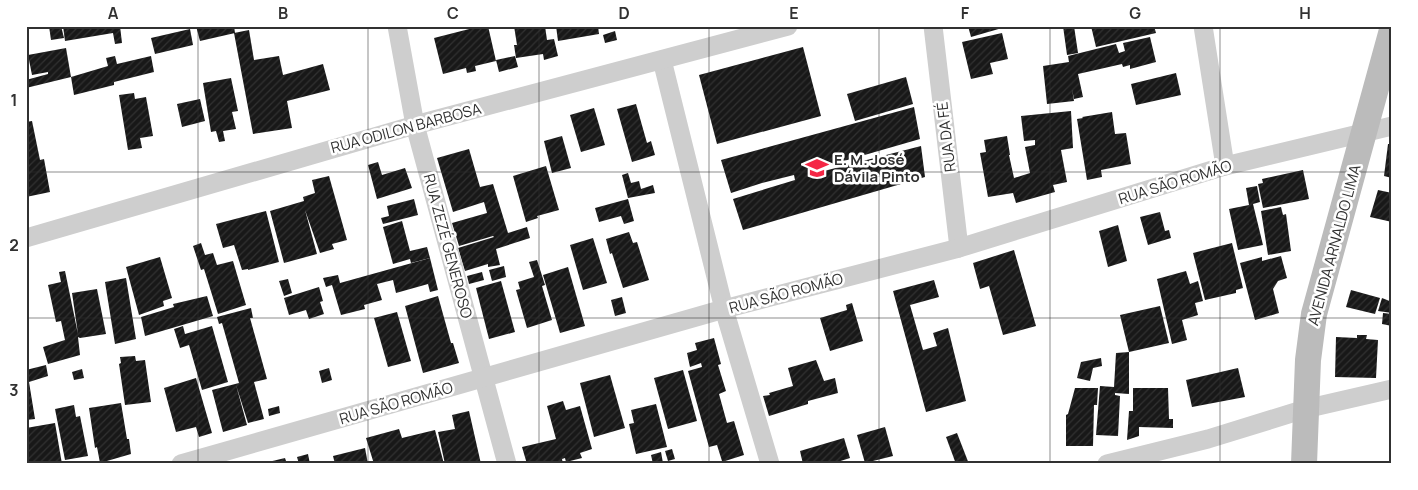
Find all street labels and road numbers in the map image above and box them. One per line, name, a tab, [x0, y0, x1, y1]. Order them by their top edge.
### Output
street label: RUA ODILON BARBOSA	[328, 98, 484, 158]
street label: RUA DA FÉ	[931, 101, 961, 173]
street label: RUA SÃO ROMÃO	[1116, 155, 1234, 209]
street label: AVENIDA ARNALDO LIMA	[1302, 162, 1366, 328]
street label: RUA ZEZÉ GENEROSO	[419, 171, 477, 321]
street label: RUA SÃO ROMÃO	[727, 268, 846, 318]
street label: RUA SÃO ROMÃO	[337, 377, 455, 429]

